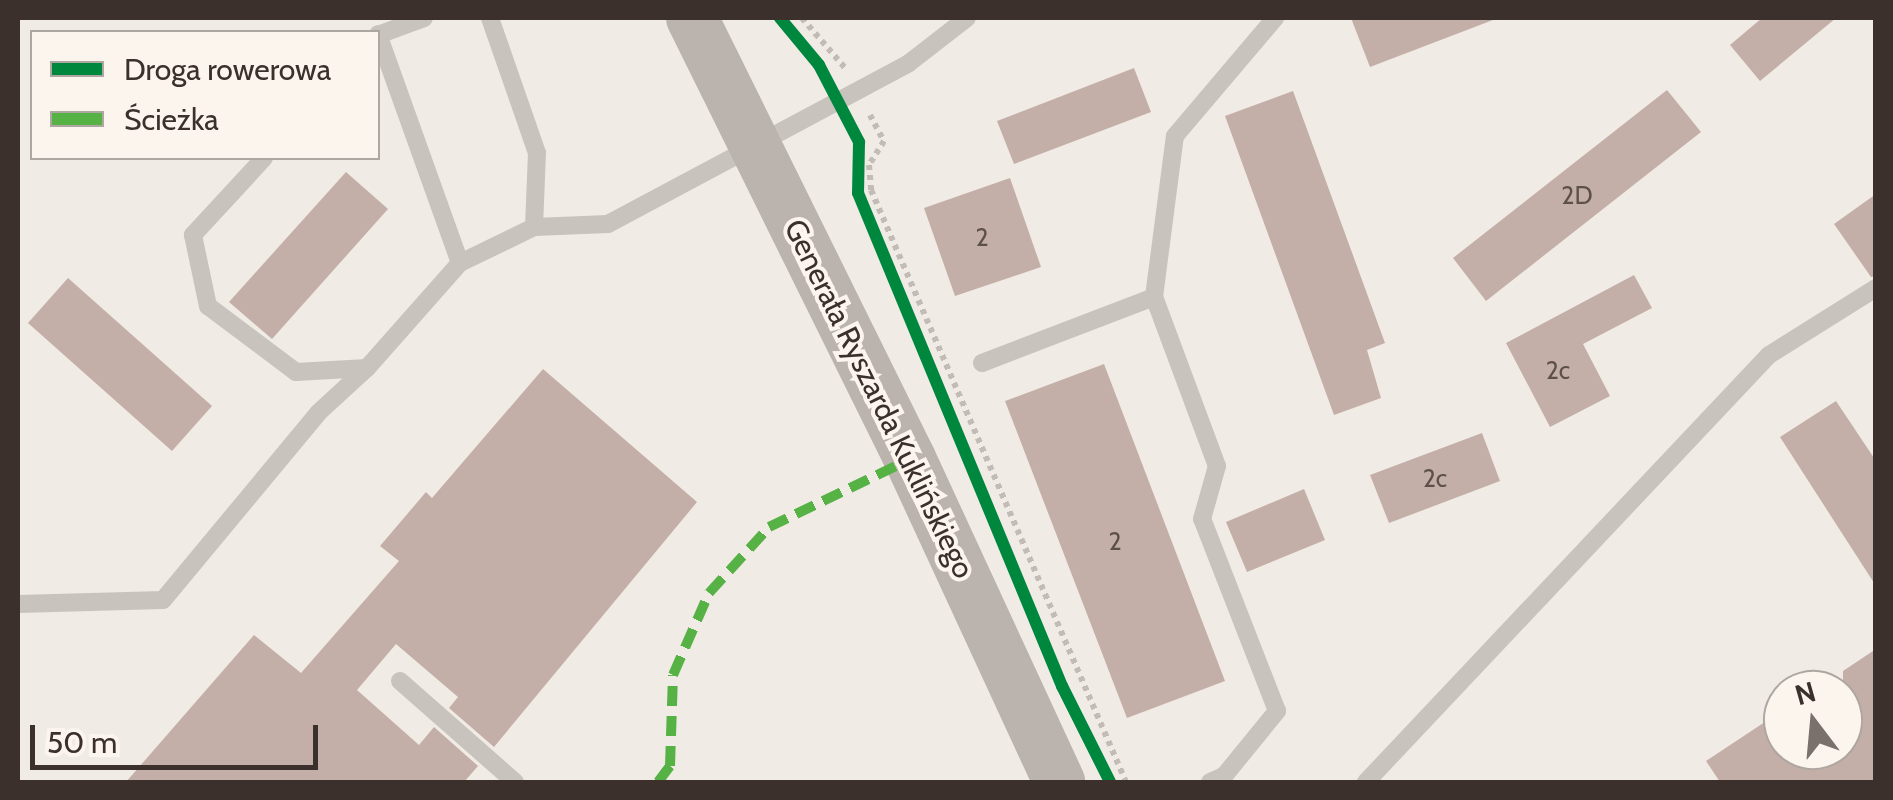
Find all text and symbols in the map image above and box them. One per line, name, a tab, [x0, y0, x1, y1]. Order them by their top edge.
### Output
legend	[30, 30, 380, 160]
text: Droga rowerowa	[124, 51, 331, 88]
text: Ścieżka	[124, 101, 219, 138]
house number: 2D	[1561, 180, 1593, 210]
street label: Generała Ryszarda Kuklińskiego	[776, 214, 982, 584]
house number: 2	[975, 222, 989, 252]
house number: 2c	[1546, 355, 1570, 385]
house number: 2c	[1423, 463, 1447, 493]
house number: 2	[1108, 526, 1122, 556]
north arrow	[1763, 670, 1863, 770]
text: N	[1791, 674, 1819, 712]
scale bar	[35, 705, 322, 767]
text: 50 m	[47, 724, 117, 761]

